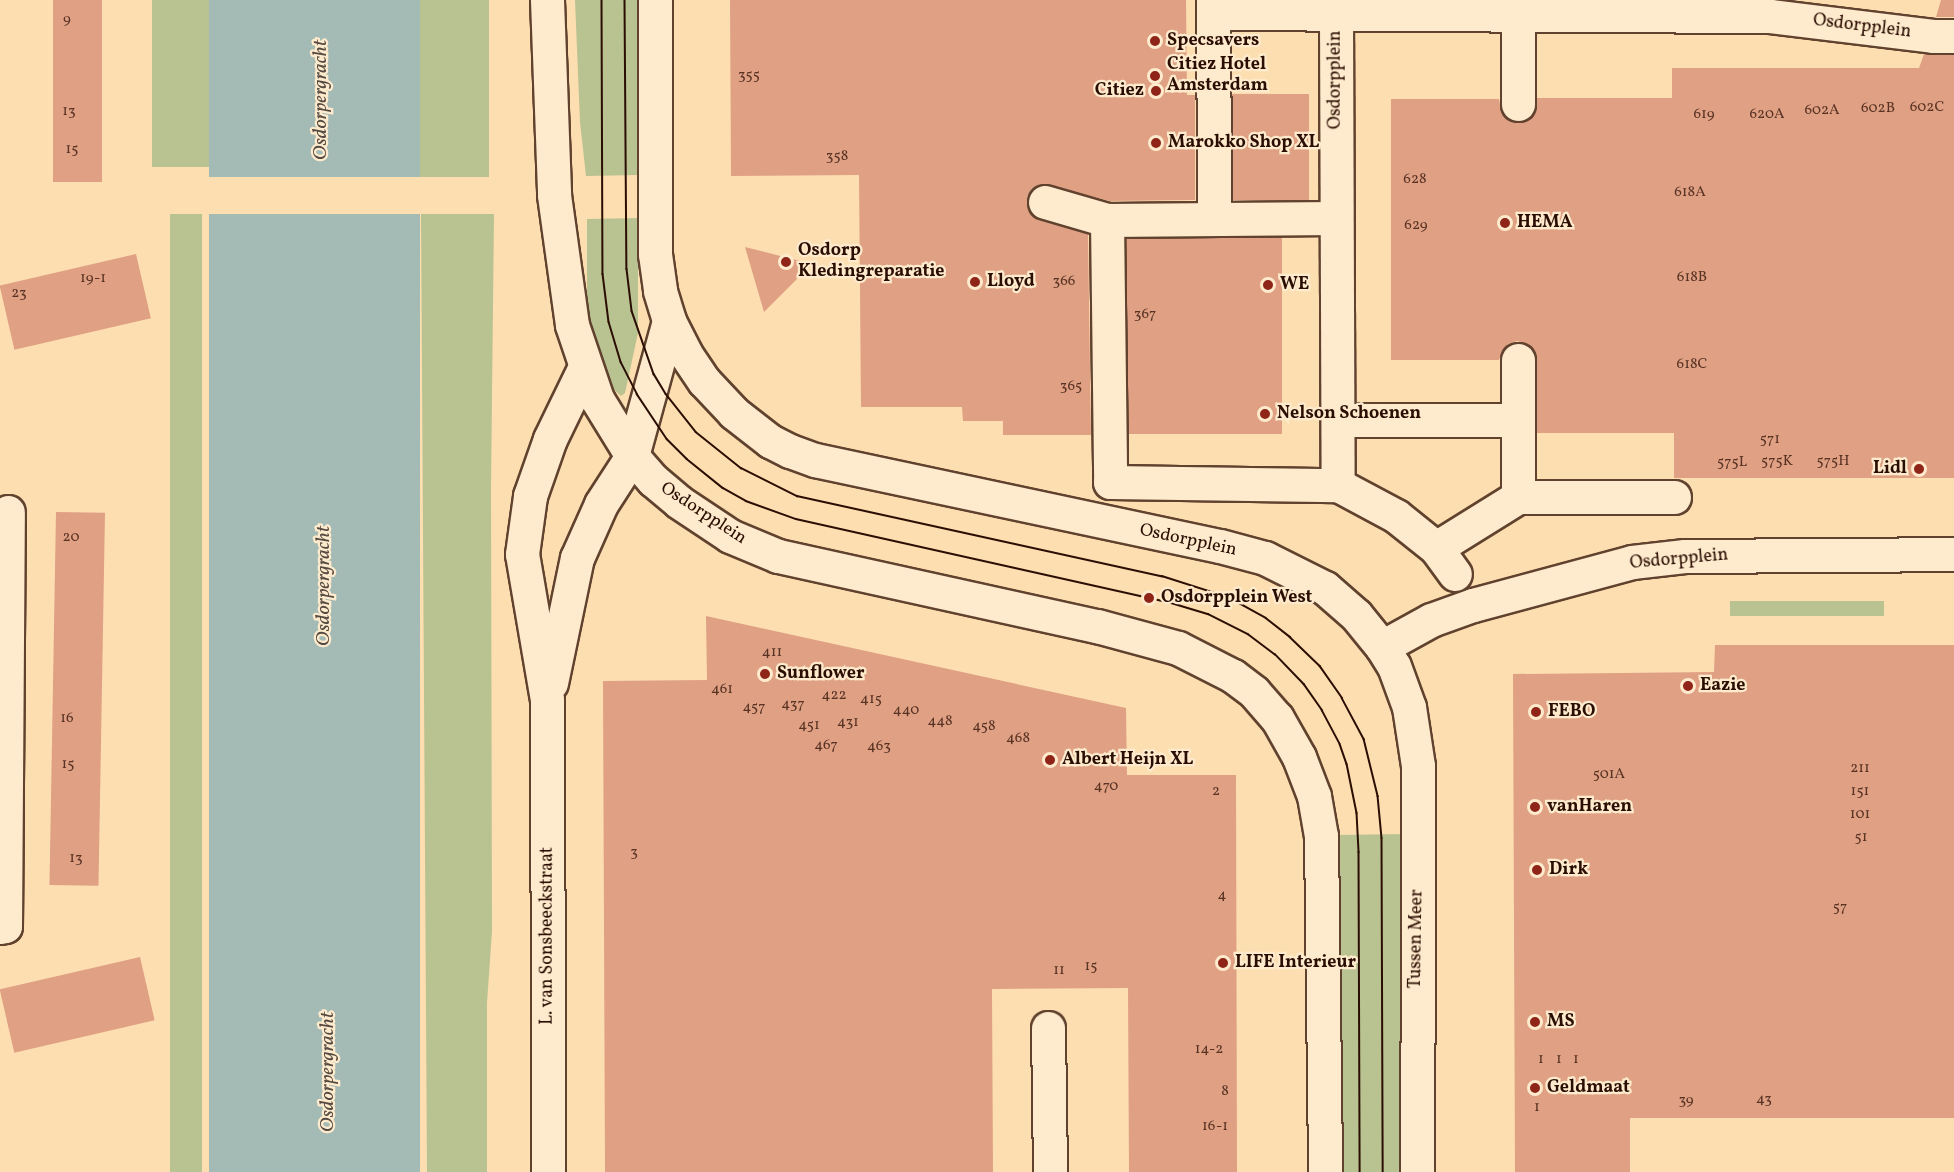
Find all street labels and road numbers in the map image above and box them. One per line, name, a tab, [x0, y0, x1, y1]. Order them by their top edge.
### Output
street label: Osdorpplein	[1812, 10, 1912, 44]
street label: Osdorpplein	[1325, 31, 1347, 129]
street label: Osdorpplein	[656, 478, 750, 550]
street label: Osdorpplein	[1138, 520, 1238, 562]
street label: Osdorpplein	[1629, 545, 1729, 575]
street label: L. van Sonsbeeckstraat	[537, 847, 559, 1025]
street label: Tussen Meer	[1405, 889, 1429, 989]

